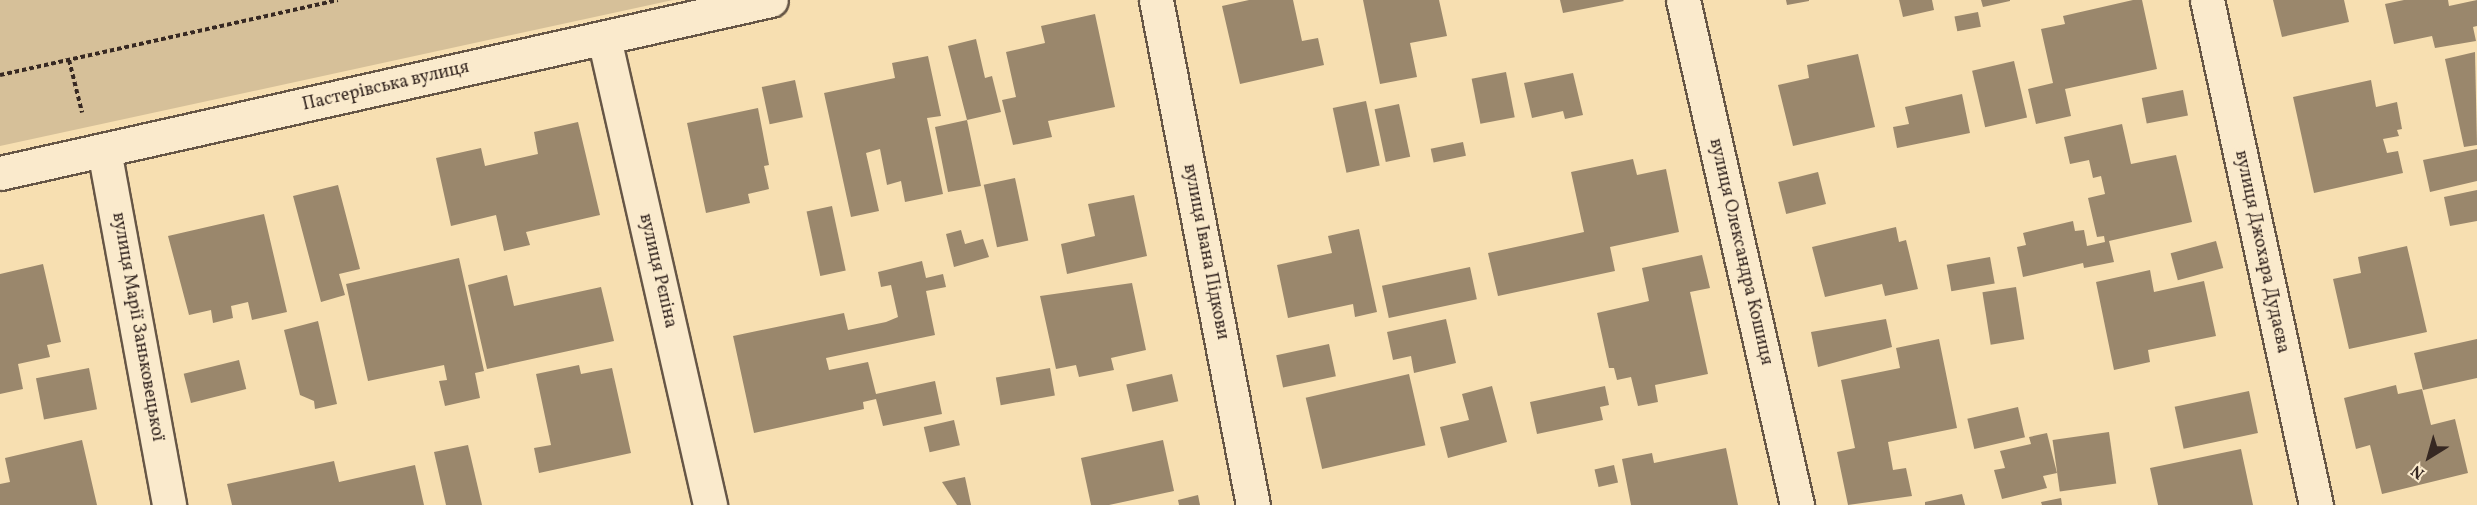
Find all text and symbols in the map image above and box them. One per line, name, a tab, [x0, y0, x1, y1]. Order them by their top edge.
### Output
street label: Пастерівська вулиця	[300, 57, 472, 117]
street label: вулиця Олександра Кошиця	[1703, 137, 1777, 367]
street label: вулиця Джохара Дудаєва	[2229, 149, 2293, 355]
street label: вулиця Івана Підкови	[1177, 162, 1233, 342]
street label: вулиця Марії Заньковецької	[106, 211, 168, 443]
street label: вулиця Рєпіна	[633, 212, 681, 330]
north arrow	[2399, 427, 2459, 487]
text: N	[2407, 459, 2429, 484]

